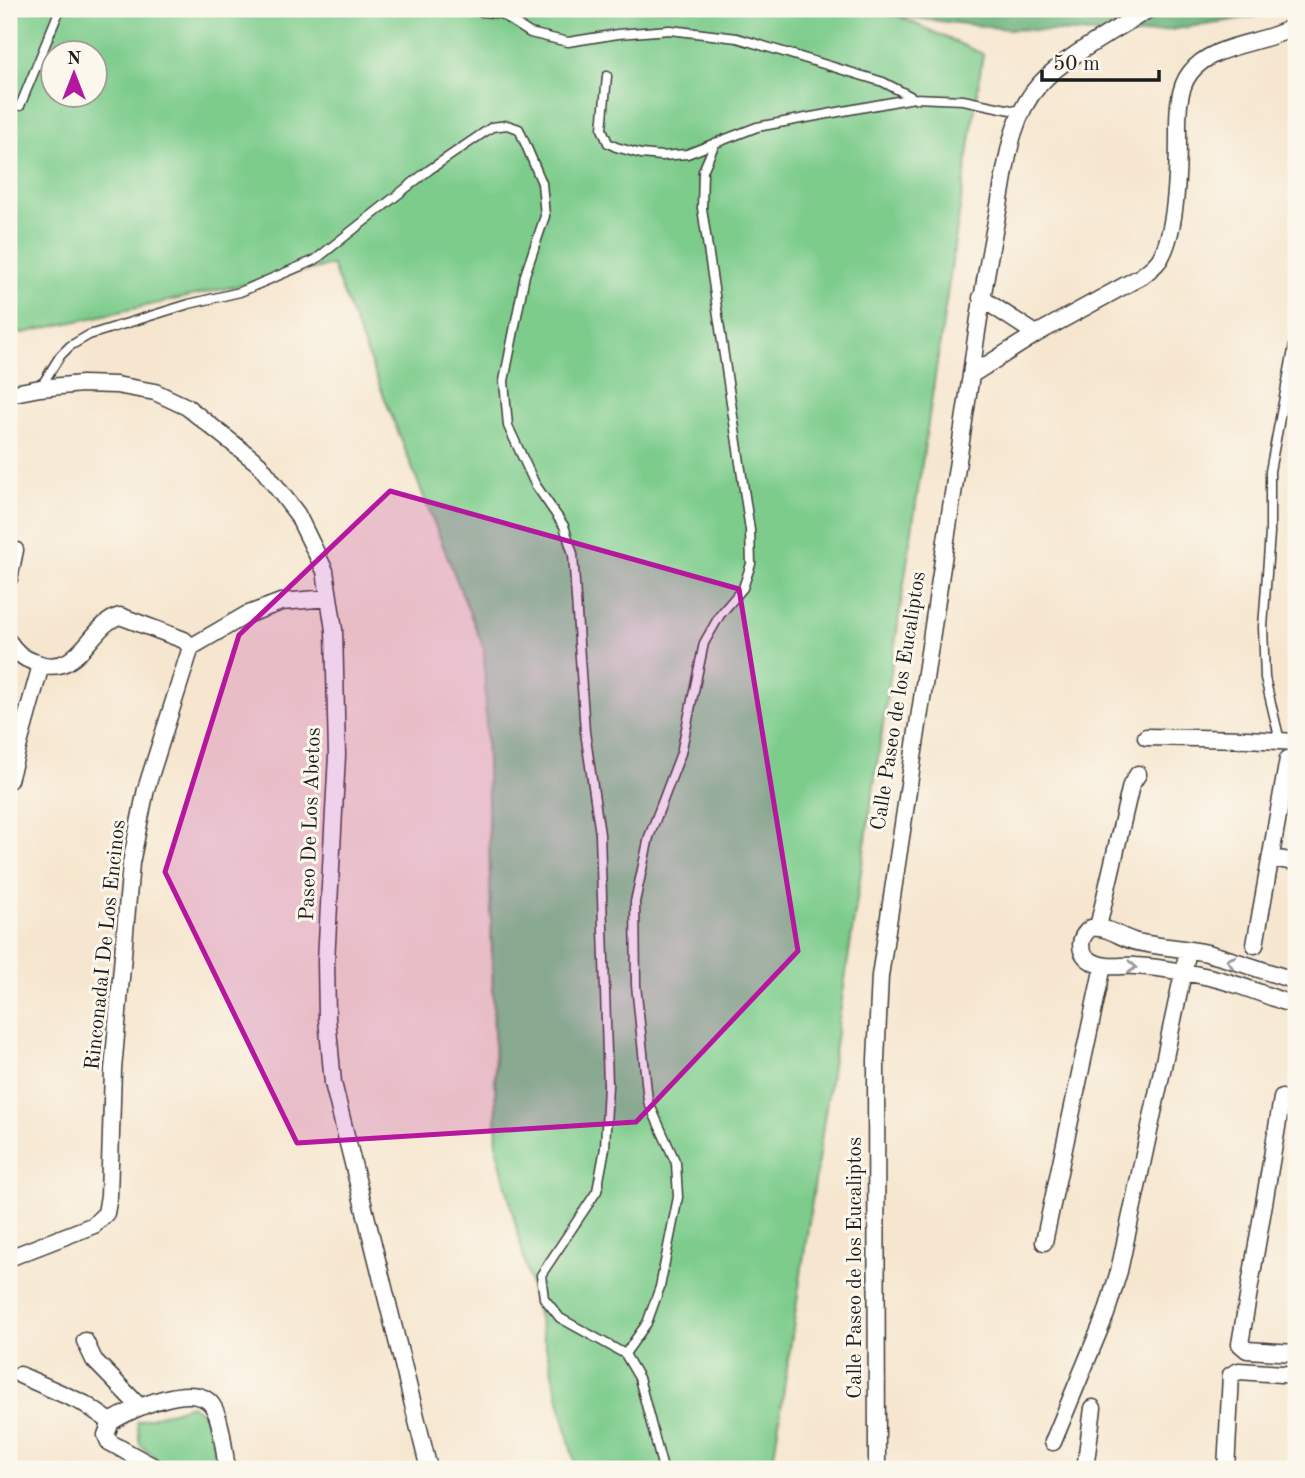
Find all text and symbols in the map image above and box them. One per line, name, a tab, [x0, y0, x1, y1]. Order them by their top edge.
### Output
north arrow	[38, 38, 108, 108]
scale bar	[1042, 38, 1160, 82]
text: N	[67, 50, 82, 69]
text: 50 m	[1053, 54, 1100, 75]
street label: Calle Paseo de los Eucaliptos	[868, 570, 930, 832]
street label: Paseo De Los Abetos	[297, 727, 325, 921]
street label: RinconadaI De Los Encinos	[82, 819, 130, 1071]
one-way arrow	[1225, 955, 1238, 969]
one-way arrow	[1126, 959, 1137, 974]
street label: Calle Paseo de los Eucaliptos	[845, 1137, 866, 1399]

